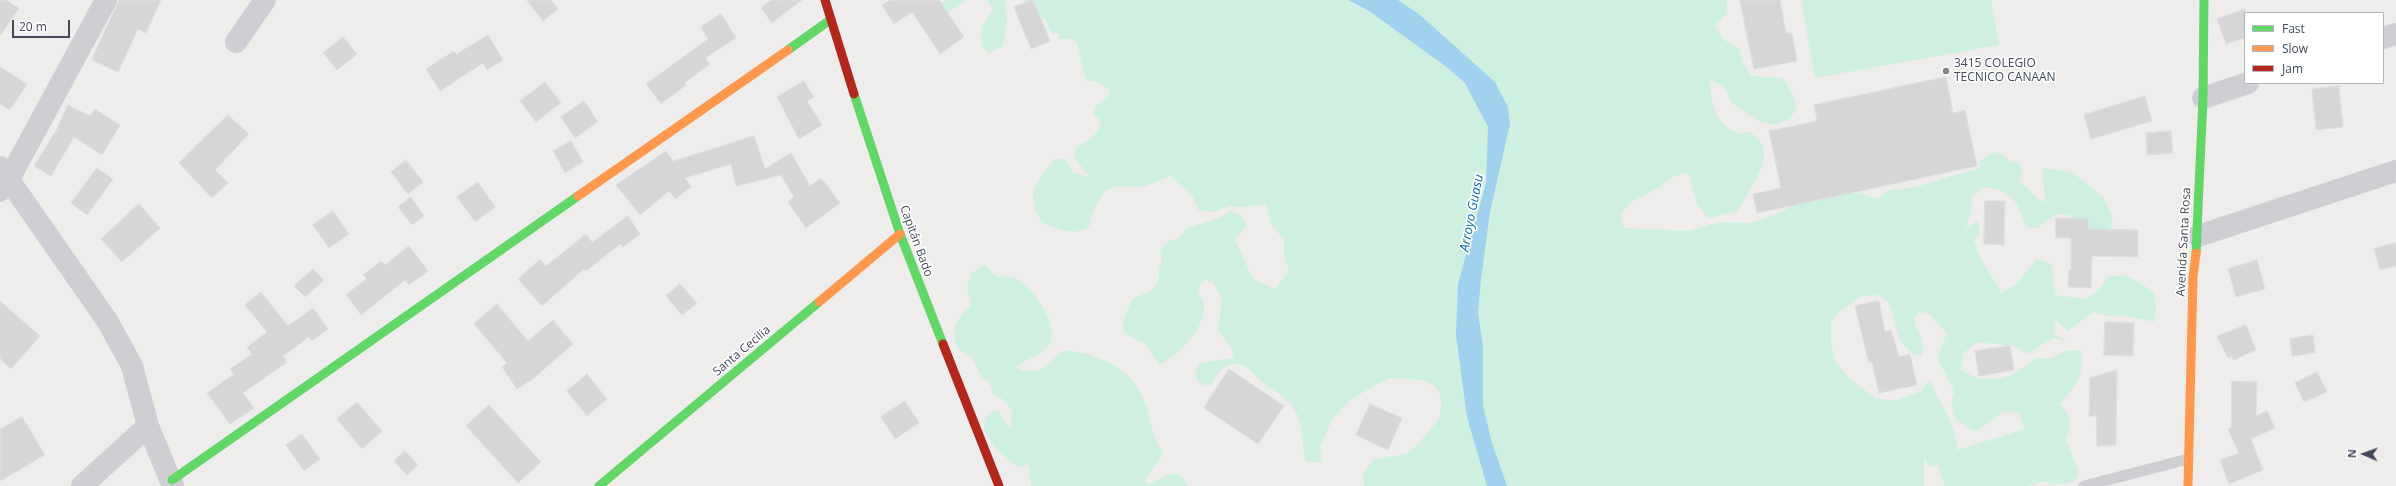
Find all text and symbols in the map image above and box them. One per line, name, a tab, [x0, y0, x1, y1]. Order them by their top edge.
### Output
scale bar	[14, 12, 72, 38]
legend	[2244, 12, 2384, 84]
text: 20 m	[19, 18, 47, 35]
text: Fast	[2282, 20, 2305, 37]
text: Slow	[2282, 40, 2308, 57]
place label: 3415 COLEGIO TECNICO CANAAN	[1954, 57, 2056, 85]
text: Jam	[2282, 60, 2303, 77]
marker: 3415 COLEGIO TECNICO CANAAN	[1941, 66, 1951, 76]
water label: Arroyo Guasu	[1457, 173, 1487, 253]
street label: Avenida Santa Rosa	[2174, 187, 2194, 297]
street label: Capitán Bado	[896, 203, 936, 279]
street label: Santa Cecilia	[710, 323, 774, 379]
north arrow	[2344, 434, 2384, 474]
text: N	[2344, 449, 2359, 458]

